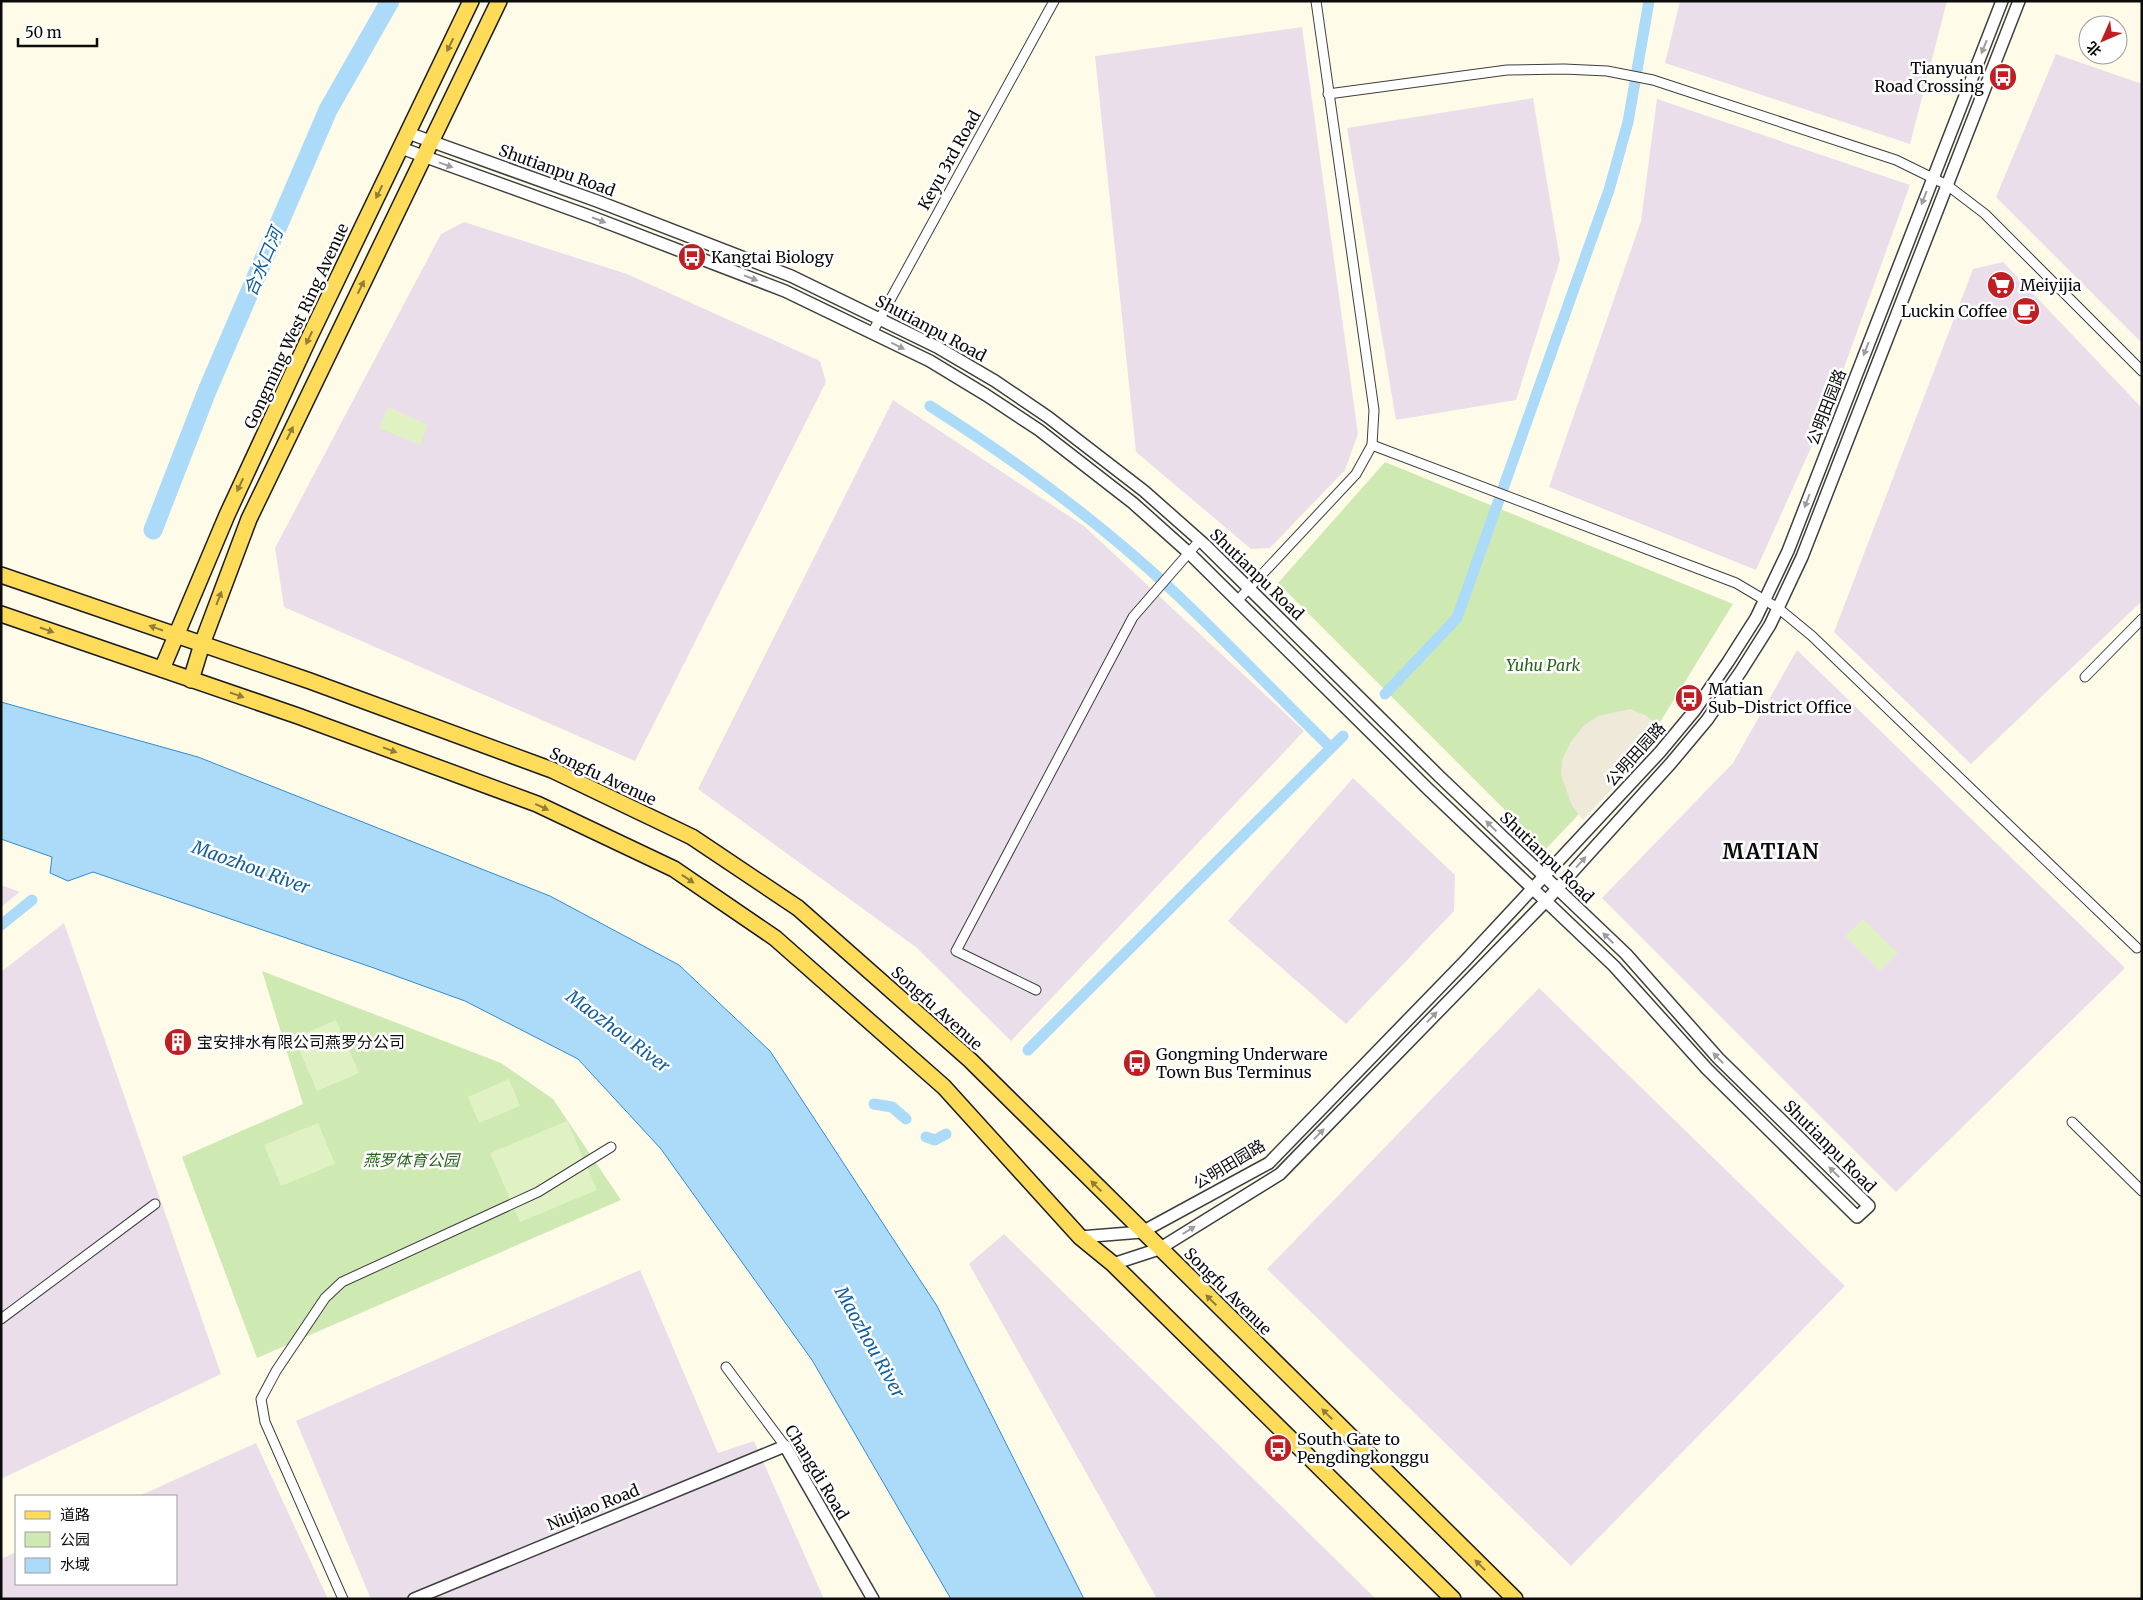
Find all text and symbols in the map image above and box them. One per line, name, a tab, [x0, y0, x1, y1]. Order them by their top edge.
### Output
scale bar	[18, 15, 96, 47]
north arrow	[2078, 15, 2128, 65]
text: 50 m	[25, 23, 62, 42]
one-way arrow	[446, 38, 454, 52]
text: 北	[2082, 38, 2105, 61]
one-way arrow	[1980, 39, 1987, 54]
place label: Tianyuan Road Crossing	[1874, 58, 1984, 96]
bus stop icon: Tianyuan Road Crossing	[1988, 62, 2018, 92]
street label: Keyu 3rd Road	[913, 106, 985, 213]
street label: Shutianpu Road	[496, 140, 618, 200]
one-way arrow	[439, 162, 454, 169]
one-way arrow	[375, 184, 384, 199]
one-way arrow	[1920, 190, 1927, 205]
one-way arrow	[592, 216, 606, 224]
street label: Gongming West Ring Avenue	[239, 220, 353, 432]
water label: 合水口河	[238, 222, 289, 300]
bus stop icon: Kangtai Biology	[677, 242, 707, 272]
place label: Kangtai Biology	[711, 247, 835, 267]
supermarket icon: Meiyijia	[1986, 270, 2016, 300]
one-way arrow	[744, 274, 759, 282]
place label: Meiyijia	[2020, 275, 2082, 295]
one-way arrow	[357, 280, 365, 294]
street label: Shutianpu Road	[872, 290, 990, 366]
cafe icon: Luckin Coffee	[2011, 296, 2041, 326]
place label: Luckin Coffee	[1901, 301, 2007, 321]
one-way arrow	[305, 331, 313, 345]
one-way arrow	[891, 342, 905, 350]
one-way arrow	[1862, 342, 1870, 357]
street label: 公明田园路	[1802, 366, 1850, 448]
one-way arrow	[286, 426, 294, 440]
one-way arrow	[236, 478, 244, 492]
one-way arrow	[1803, 494, 1811, 509]
street label: Shutianpu Road	[1206, 524, 1308, 624]
one-way arrow	[216, 591, 223, 606]
one-way arrow	[148, 624, 163, 632]
one-way arrow	[40, 627, 55, 634]
park label: Yuhu Park	[1506, 655, 1580, 675]
place label: Matian Sub-District Office	[1708, 679, 1852, 717]
bus stop icon: Matian Sub-District Office	[1674, 683, 1704, 713]
one-way arrow	[230, 692, 245, 700]
street label: 公明田园路	[1601, 718, 1669, 790]
street label: Songfu Avenue	[546, 743, 660, 809]
one-way arrow	[383, 746, 398, 754]
one-way arrow	[535, 803, 549, 811]
street label: Shutianpu Road	[1496, 807, 1598, 907]
one-way arrow	[1485, 820, 1497, 832]
water label: Maozhou River	[188, 835, 314, 899]
district label: MATIAN	[1722, 838, 1820, 865]
one-way arrow	[1575, 857, 1587, 869]
one-way arrow	[681, 874, 695, 884]
one-way arrow	[1603, 932, 1615, 944]
street label: Songfu Avenue	[887, 962, 987, 1054]
water label: Maozhou River	[561, 984, 675, 1078]
one-way arrow	[1426, 1012, 1438, 1024]
building icon: 宝安排水有限公司燕罗分公司	[163, 1027, 193, 1057]
place label: 宝安排水有限公司燕罗分公司	[197, 1032, 405, 1052]
place label: Gongming Underware Town Bus Terminus	[1156, 1044, 1328, 1082]
bus stop icon: Gongming Underware Town Bus Terminus	[1122, 1048, 1152, 1078]
one-way arrow	[1712, 1052, 1724, 1064]
street label: Shutianpu Road	[1780, 1096, 1881, 1197]
one-way arrow	[1313, 1128, 1325, 1140]
street label: 公明田园路	[1190, 1135, 1268, 1193]
park label: 燕罗体育公园	[363, 1150, 461, 1170]
one-way arrow	[1828, 1166, 1840, 1178]
one-way arrow	[1090, 1180, 1102, 1192]
one-way arrow	[1183, 1226, 1196, 1235]
street label: Songfu Avenue	[1180, 1243, 1276, 1339]
water label: Maozhou River	[829, 1281, 910, 1402]
one-way arrow	[1205, 1294, 1217, 1306]
one-way arrow	[1321, 1408, 1333, 1420]
street label: Changdi Road	[781, 1421, 853, 1523]
place label: South Gate to Pengdingkonggu	[1297, 1429, 1429, 1467]
bus stop icon: South Gate to Pengdingkonggu	[1263, 1433, 1293, 1463]
street label: Niujiao Road	[544, 1479, 642, 1535]
legend	[15, 1495, 178, 1585]
text: 道路	[60, 1505, 90, 1524]
text: 公园	[60, 1530, 90, 1549]
text: 水域	[60, 1555, 90, 1574]
one-way arrow	[1475, 1559, 1487, 1571]

